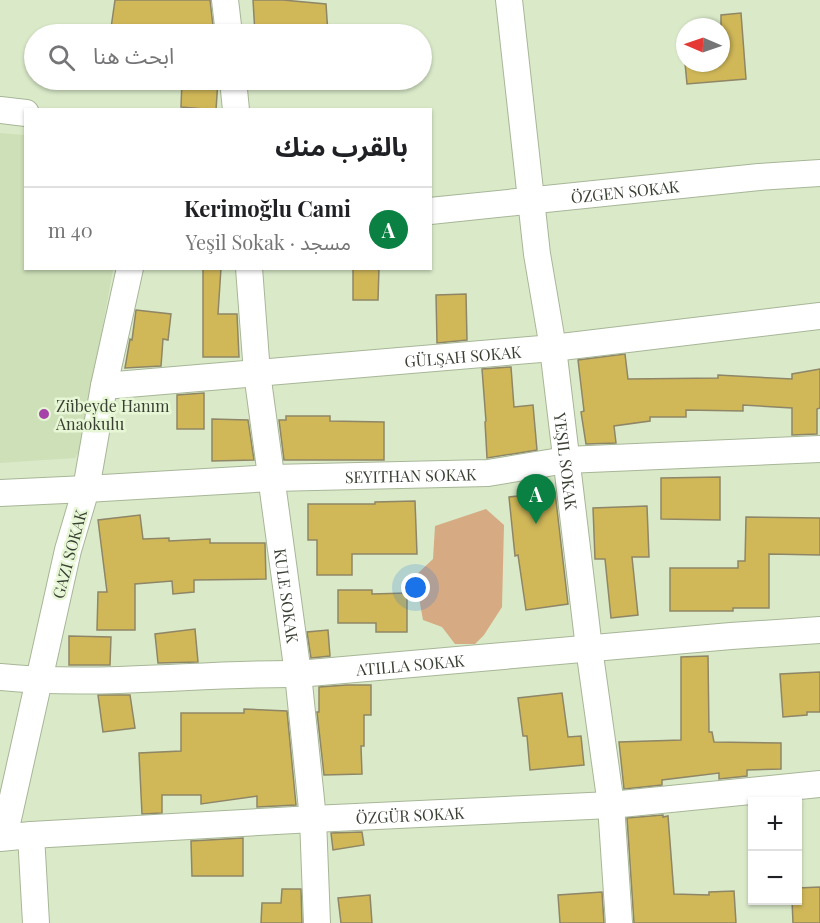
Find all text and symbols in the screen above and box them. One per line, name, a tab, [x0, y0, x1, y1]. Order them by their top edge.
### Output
north arrow	[676, 18, 730, 72]
search box	[24, 24, 432, 90]
text: ابحث هنا	[93, 40, 174, 70]
icon: search	[45, 41, 78, 74]
text: بالقرب منك	[275, 128, 408, 163]
street label: ÖZGEN SOKAK	[570, 175, 681, 207]
text: Kerimoğlu Cami	[184, 193, 351, 223]
text: 40 m	[48, 216, 93, 243]
text: A	[382, 216, 395, 243]
text: مسجد · Yeşil Sokak	[185, 228, 351, 255]
street label: GÜLŞAH SOKAK	[403, 340, 522, 371]
place label: Zübeyde Hanım Anaokulu	[55, 395, 169, 434]
marker: Zübeyde Hanım Anaokulu	[37, 407, 51, 421]
street label: YEŞIL SOKAK	[550, 410, 583, 512]
street label: SEYITHAN SOKAK	[345, 463, 477, 487]
pin: A	[516, 474, 556, 524]
street label: GAZI SOKAK	[47, 507, 91, 601]
street label: KULE SOKAK	[270, 547, 304, 645]
your location	[401, 573, 430, 602]
street label: ATILLA SOKAK	[354, 649, 466, 679]
map controls	[748, 797, 802, 905]
button: +	[748, 797, 802, 851]
street label: ÖZGÜR SOKAK	[355, 801, 465, 827]
button: −	[748, 851, 802, 905]

